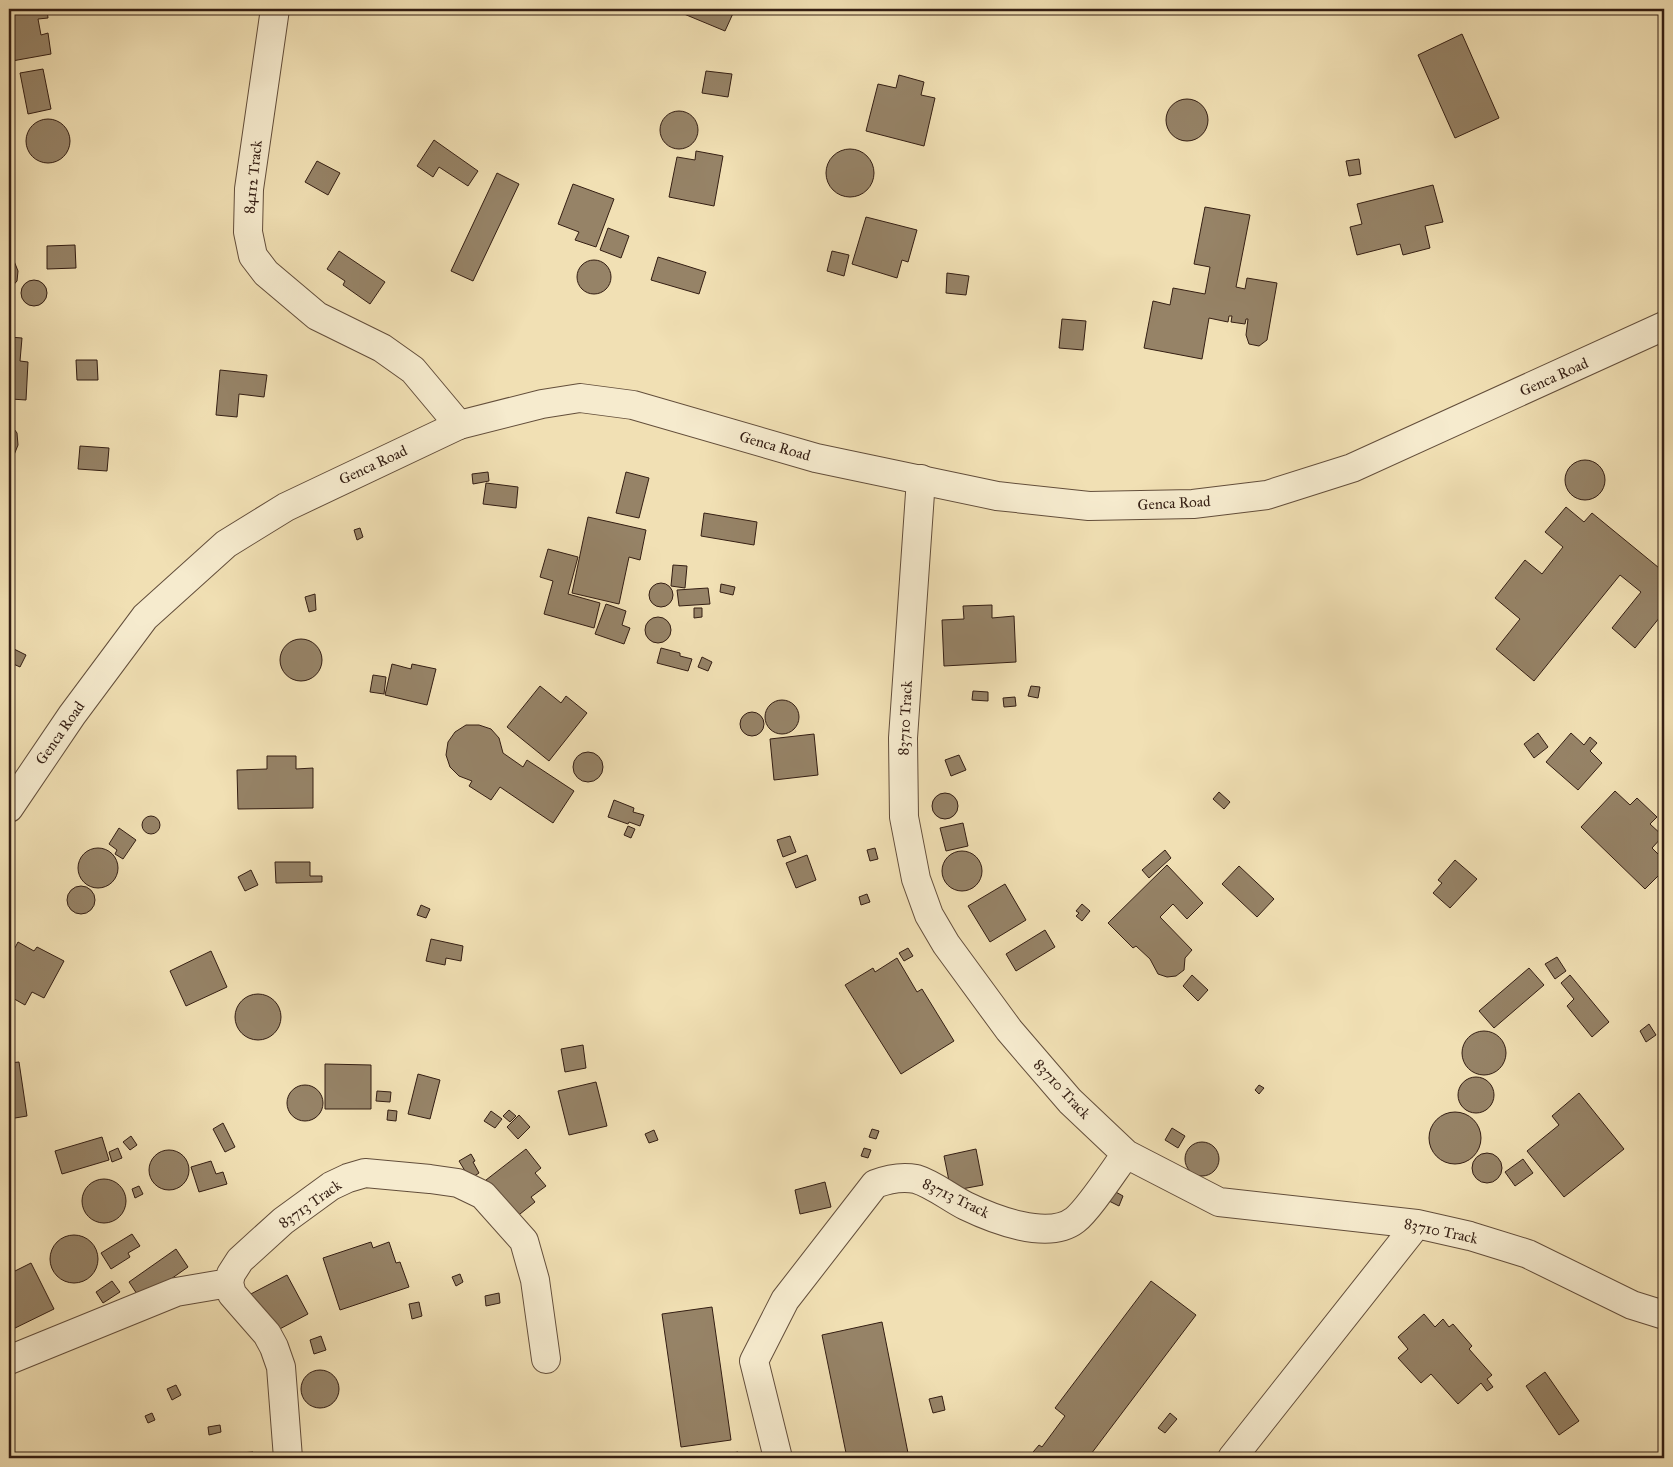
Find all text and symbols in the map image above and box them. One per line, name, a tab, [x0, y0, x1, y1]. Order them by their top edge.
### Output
street label: 84112 Track	[240, 139, 266, 215]
street label: Genca Road	[1517, 354, 1592, 400]
street label: Genca Road	[737, 427, 813, 465]
street label: Genca Road	[336, 441, 410, 489]
street label: Genca Road	[1137, 492, 1211, 514]
street label: 83710 Track	[894, 680, 916, 756]
street label: Genca Road	[32, 697, 89, 768]
street label: 83710 Track	[1030, 1055, 1094, 1123]
street label: 83713 Track	[920, 1174, 992, 1222]
street label: 83713 Track	[275, 1176, 345, 1232]
street label: 83710 Track	[1402, 1214, 1480, 1248]

